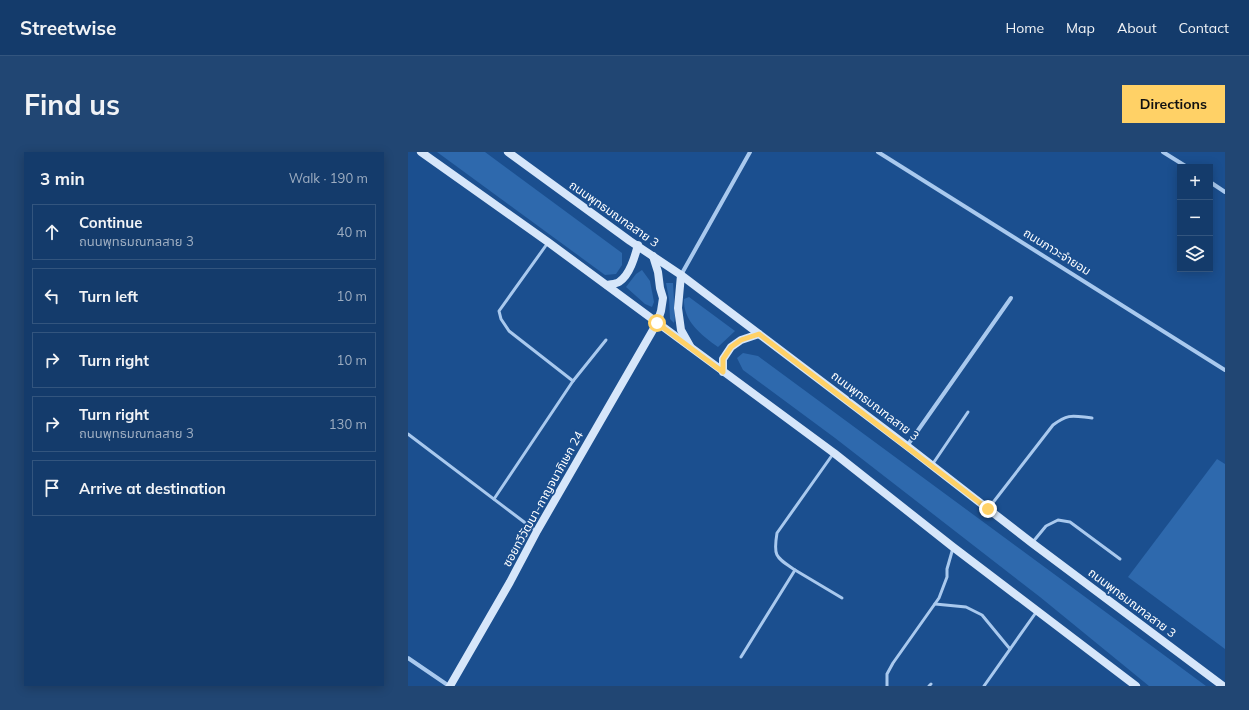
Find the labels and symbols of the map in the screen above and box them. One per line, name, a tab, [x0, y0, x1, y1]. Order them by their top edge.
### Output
street label: ถนนพุทธมณฑลสาย 3	[567, 177, 662, 250]
street label: ถนนภาวะจำยอม	[1021, 225, 1094, 278]
route start	[648, 314, 666, 332]
street label: ถนนพุทธมณฑลสาย 3	[828, 368, 922, 443]
street label: ซอยทวีวัฒนา-กาญจนาภิเษก 24	[499, 428, 586, 569]
route end	[979, 500, 997, 518]
street label: ถนนพุทธมณฑลสาย 3	[1085, 565, 1179, 640]

